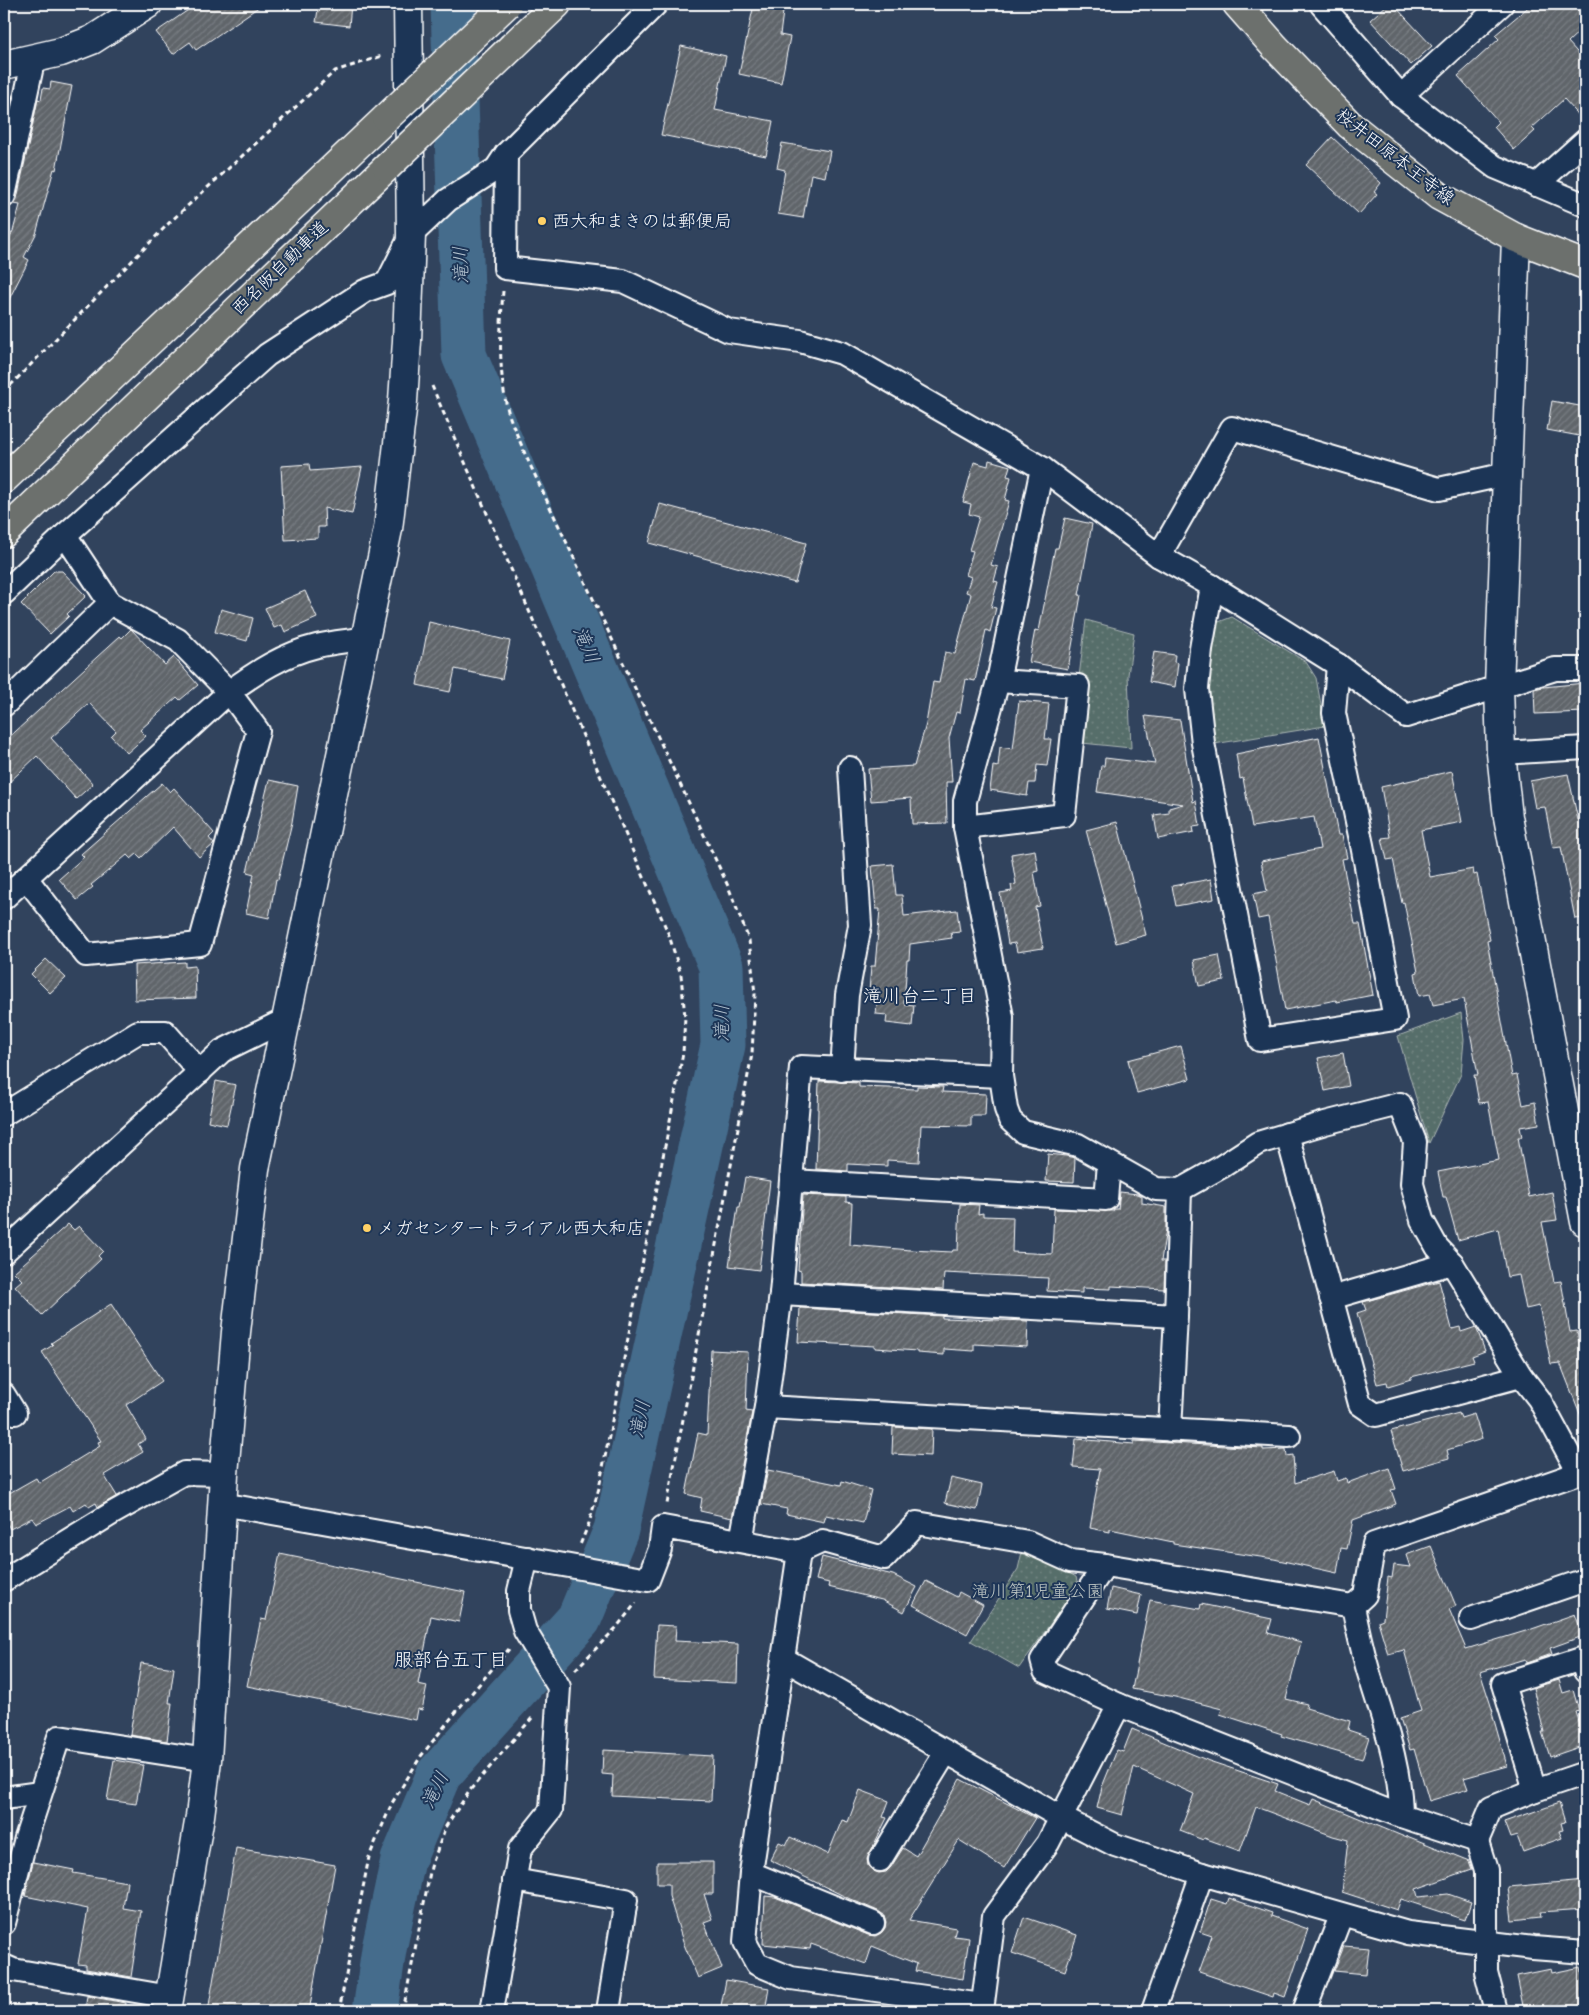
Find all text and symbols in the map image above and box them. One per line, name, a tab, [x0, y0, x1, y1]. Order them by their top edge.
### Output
street label: 桜井田原本王寺線	[1332, 104, 1458, 210]
place label: 西大和まきのは郵便局	[552, 211, 732, 232]
marker: 西大和まきのは郵便局	[536, 215, 548, 227]
street label: 西名阪自動車道	[227, 217, 333, 319]
water label: 滝川	[449, 246, 473, 284]
water label: 滝川	[568, 623, 604, 667]
district label: 滝川台二丁目	[863, 985, 977, 1007]
water label: 滝川	[711, 1004, 733, 1042]
place label: メガセンタートライアル西大和店	[377, 1218, 644, 1239]
marker: メガセンタートライアル西大和店	[361, 1222, 373, 1234]
water label: 滝川	[625, 1398, 655, 1440]
park label: 滝川第1児童公園	[971, 1581, 1105, 1602]
district label: 服部台五丁目	[394, 1649, 508, 1671]
water label: 滝川	[417, 1768, 453, 1812]

